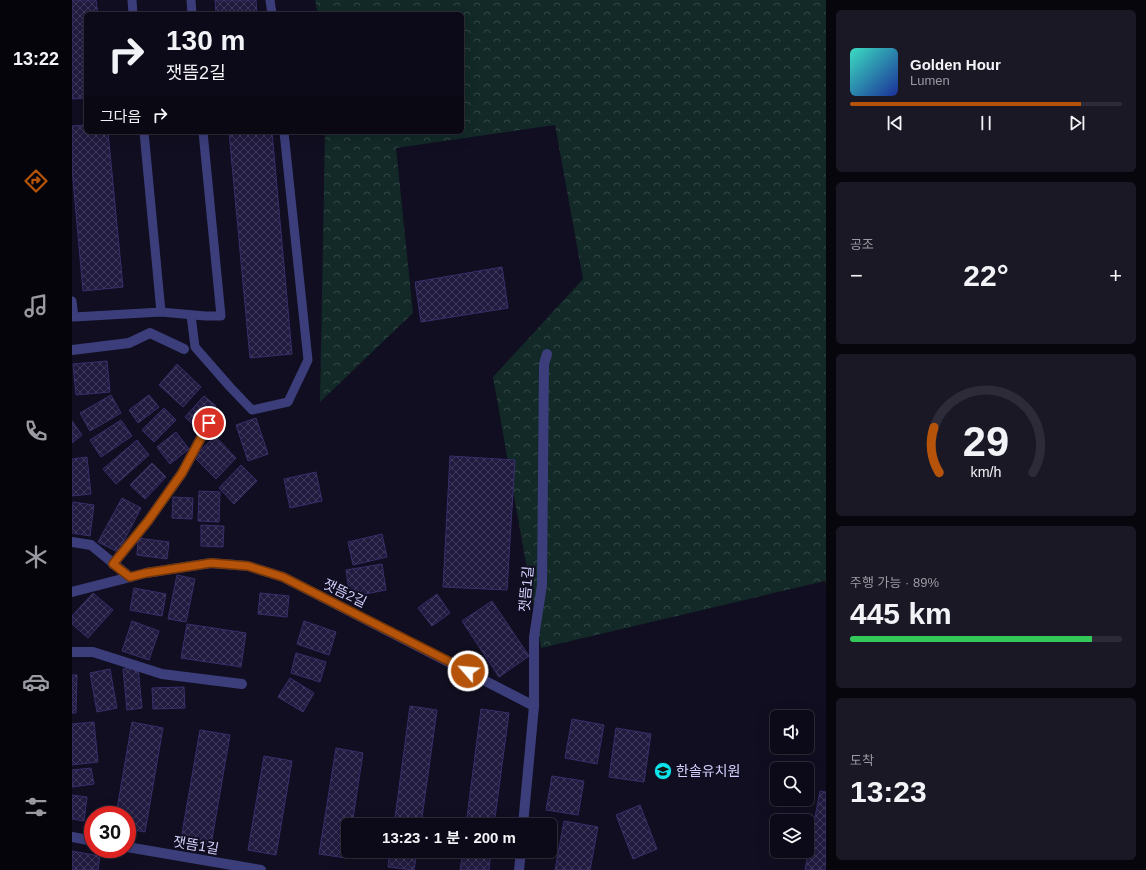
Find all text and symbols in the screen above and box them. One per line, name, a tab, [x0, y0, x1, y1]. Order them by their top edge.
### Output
text: 130 m	[166, 25, 245, 56]
icon: right	[100, 28, 152, 80]
text: 13:22	[13, 49, 59, 69]
text: Golden Hour	[910, 56, 1001, 73]
text: 잿뜸2길	[166, 63, 226, 83]
text: Lumen	[910, 73, 950, 88]
icon: right	[149, 104, 171, 126]
text: 그다음	[100, 108, 141, 125]
icon: previous	[884, 112, 906, 134]
icon: pause	[975, 112, 997, 134]
icon: next	[1066, 112, 1088, 134]
icon: directions	[22, 167, 50, 195]
text: 공조	[850, 237, 874, 252]
text: 22°	[963, 259, 1009, 292]
text: −	[850, 263, 863, 288]
text: +	[1109, 263, 1122, 288]
icon: music	[22, 292, 50, 320]
pin	[192, 406, 226, 440]
icon: arrive	[198, 412, 220, 434]
icon: phone	[22, 417, 50, 445]
text: 29	[963, 418, 1009, 465]
text: km/h	[971, 464, 1002, 480]
icon: climate	[22, 543, 50, 571]
street label: 잿뜸1길	[516, 565, 536, 613]
text: 주행 가능 · 89%	[850, 575, 939, 590]
street label: 잿뜸2길	[321, 576, 369, 610]
text: 445 km	[850, 597, 952, 630]
position arrow	[447, 650, 489, 692]
icon: car	[22, 668, 50, 696]
map controls	[770, 710, 814, 858]
button: sound	[770, 710, 814, 754]
text: 도착	[850, 753, 874, 768]
school or university icon: 한솔유치원	[653, 761, 673, 781]
button: search	[770, 762, 814, 806]
place label: 한솔유치원	[676, 763, 740, 779]
text: 13:23	[850, 775, 927, 808]
icon: filters	[22, 793, 50, 821]
speed limit sign: 30	[84, 806, 136, 858]
button: layers	[770, 814, 814, 858]
text: 13:23 · 1 분 · 200 m	[382, 829, 516, 846]
street label: 잿뜸1길	[172, 833, 220, 857]

